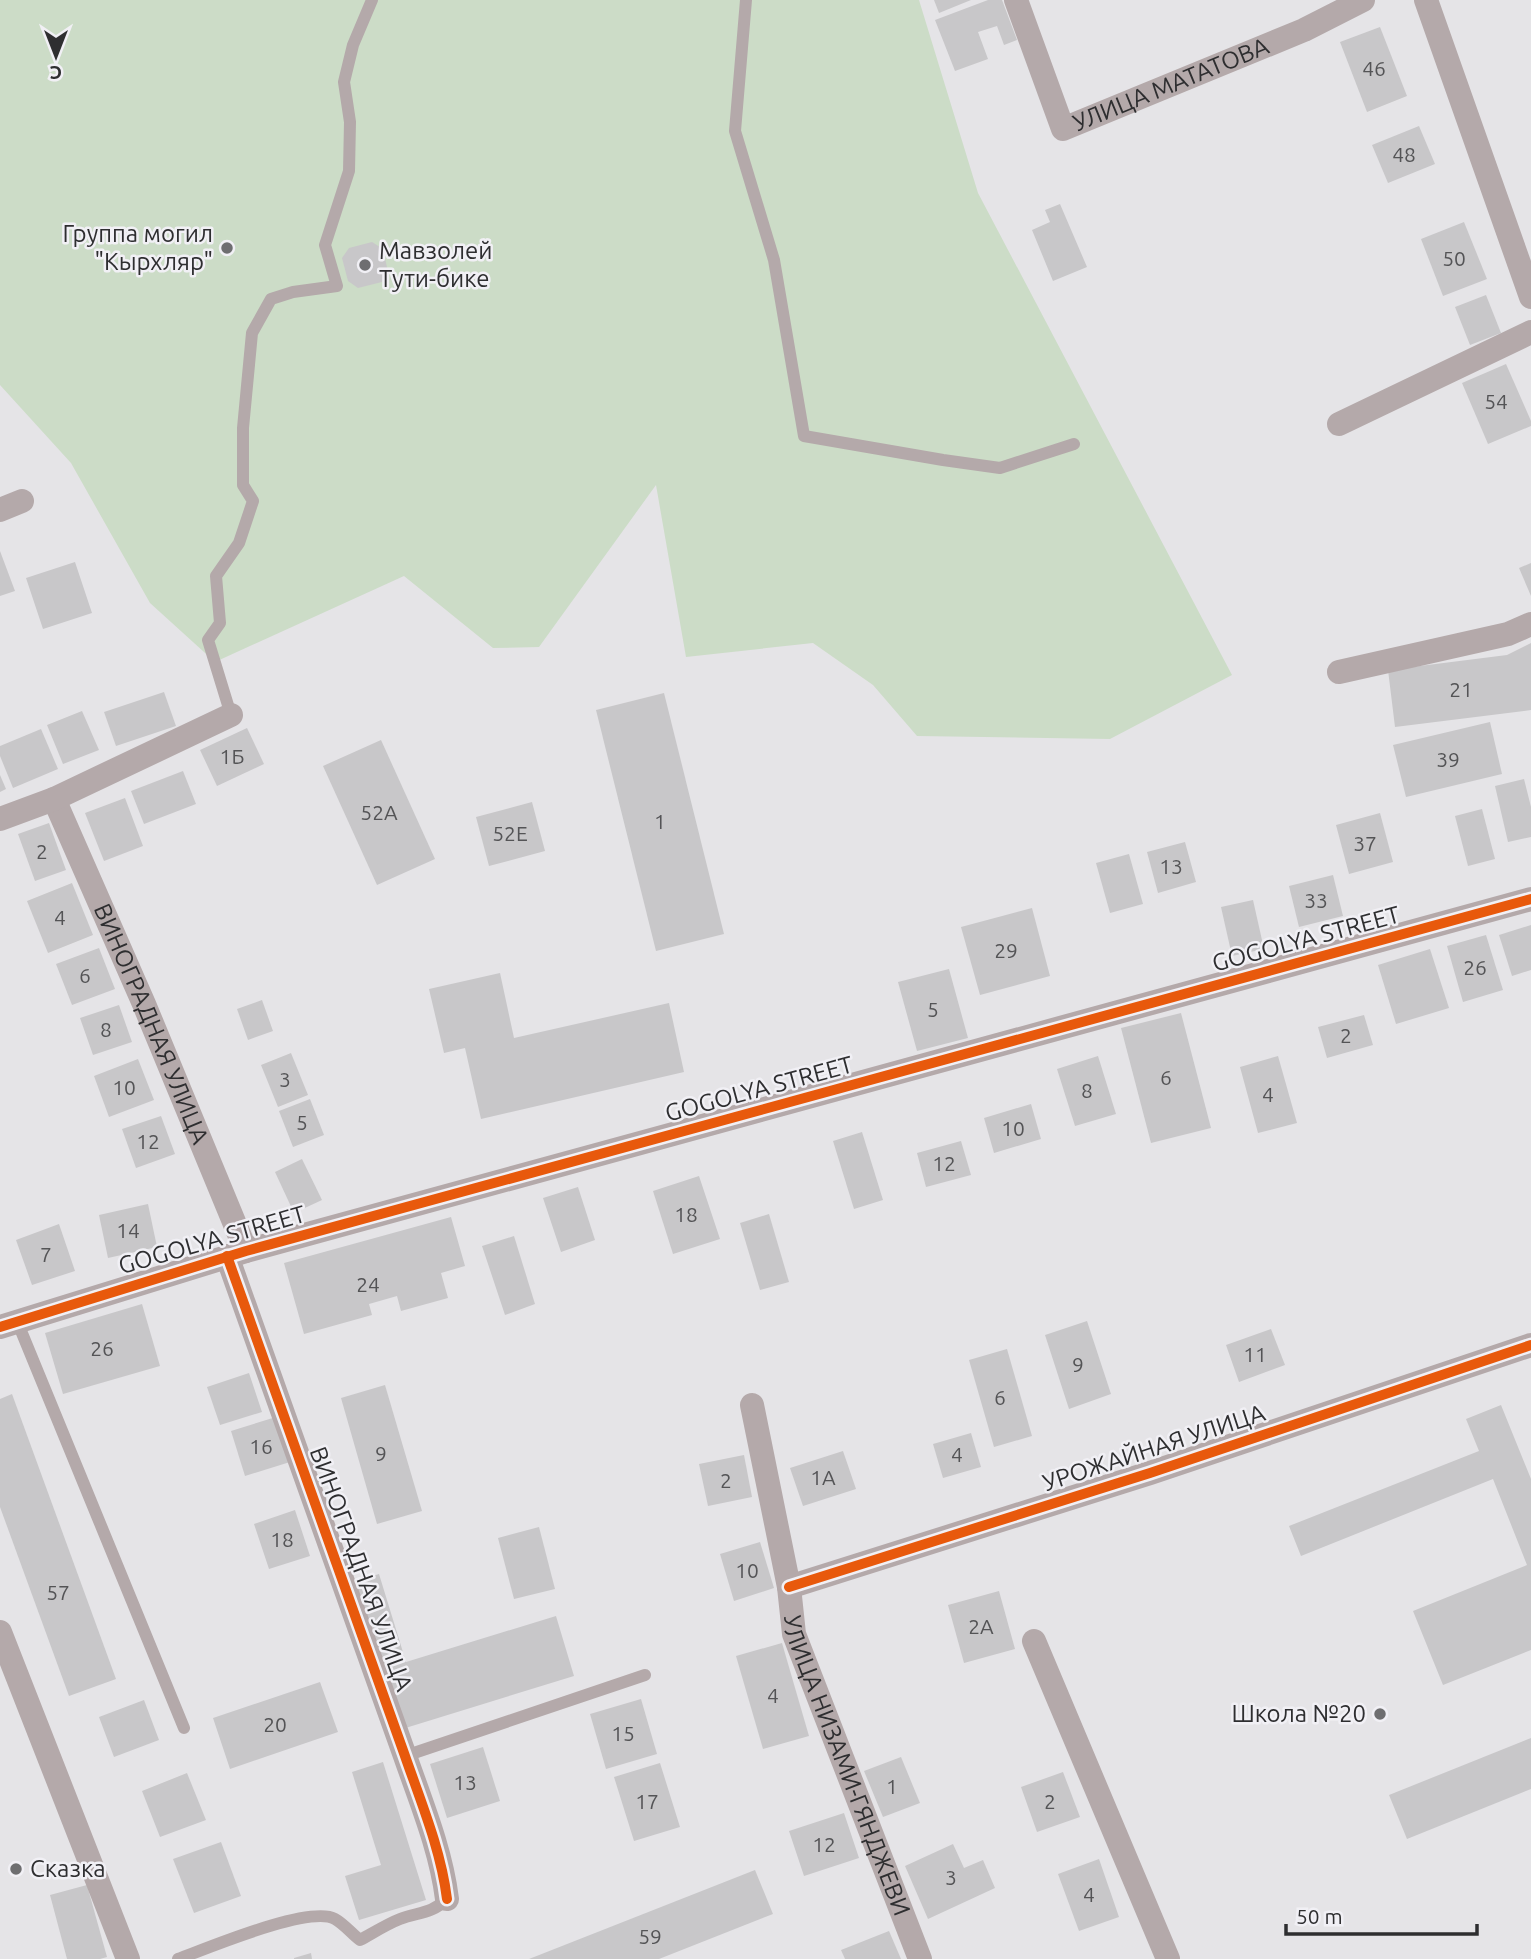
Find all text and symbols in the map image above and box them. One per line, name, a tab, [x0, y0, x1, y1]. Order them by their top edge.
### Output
north arrow	[21, 21, 91, 91]
street label: УЛИЦА МАТАТОВА	[1069, 32, 1273, 136]
house number: 46	[1362, 56, 1386, 80]
text: С	[50, 62, 62, 84]
house number: 48	[1392, 142, 1416, 166]
place label: Группа могил "Кырхляр"	[63, 220, 213, 275]
place label: Мавзолей Тути-бике	[379, 237, 492, 292]
marker: Группа могил "Кырхляр"	[219, 240, 235, 256]
house number: 50	[1442, 246, 1466, 270]
marker: Мавзолей Тути-бике	[357, 257, 373, 273]
house number: 54	[1484, 389, 1508, 413]
house number: 21	[1449, 677, 1473, 701]
house number: 1Б	[220, 744, 244, 768]
house number: 39	[1436, 747, 1460, 771]
house number: 52А	[360, 800, 398, 824]
house number: 1	[654, 809, 666, 833]
house number: 52Е	[492, 821, 528, 845]
house number: 37	[1353, 831, 1377, 855]
house number: 2	[36, 839, 48, 863]
house number: 13	[1159, 854, 1183, 878]
house number: 33	[1304, 888, 1328, 912]
street label: ВИНОГРАДНАЯ УЛИЦА	[89, 899, 214, 1148]
street label: GOGOLYA STREET	[1209, 900, 1403, 977]
house number: 4	[54, 905, 66, 929]
house number: 29	[994, 938, 1018, 962]
house number: 26	[1463, 955, 1487, 979]
house number: 6	[79, 963, 91, 987]
house number: 5	[927, 997, 939, 1021]
house number: 8	[100, 1017, 112, 1041]
house number: 2	[1340, 1023, 1352, 1047]
street label: GOGOLYA STREET	[662, 1050, 856, 1127]
house number: 6	[1160, 1065, 1172, 1089]
house number: 3	[279, 1067, 291, 1091]
house number: 10	[112, 1075, 136, 1099]
house number: 8	[1081, 1078, 1093, 1102]
house number: 4	[1262, 1082, 1274, 1106]
house number: 5	[296, 1110, 308, 1134]
house number: 10	[1001, 1116, 1025, 1140]
house number: 12	[136, 1129, 160, 1153]
house number: 12	[932, 1151, 956, 1175]
street label: GOGOLYA STREET	[115, 1200, 308, 1279]
house number: 18	[674, 1202, 698, 1226]
house number: 14	[116, 1218, 140, 1242]
house number: 7	[40, 1242, 52, 1266]
house number: 24	[356, 1272, 380, 1296]
house number: 26	[90, 1336, 114, 1360]
house number: 11	[1243, 1342, 1267, 1366]
house number: 9	[1072, 1352, 1084, 1376]
house number: 6	[994, 1385, 1006, 1409]
street label: УРОЖАЙНАЯ УЛИЦА	[1039, 1398, 1269, 1496]
house number: 16	[249, 1434, 273, 1458]
house number: 9	[375, 1441, 387, 1465]
house number: 4	[951, 1442, 963, 1466]
street label: ВИНОГРАДНАЯ УЛИЦА	[305, 1443, 418, 1695]
house number: 1А	[810, 1465, 836, 1489]
house number: 2	[720, 1468, 732, 1492]
house number: 18	[270, 1527, 294, 1551]
house number: 10	[735, 1558, 759, 1582]
house number: 57	[46, 1580, 70, 1604]
street label: УЛИЦА НИЗАМИ-ГЯНДЖЕВИ	[779, 1614, 916, 1919]
house number: 2А	[968, 1614, 994, 1638]
house number: 4	[767, 1683, 779, 1707]
place label: Школа №20	[1231, 1700, 1366, 1727]
marker: Школа №20	[1372, 1706, 1388, 1722]
house number: 20	[263, 1712, 287, 1736]
house number: 15	[611, 1721, 635, 1745]
house number: 13	[453, 1770, 477, 1794]
house number: 1	[886, 1774, 898, 1798]
house number: 17	[635, 1789, 659, 1813]
house number: 2	[1044, 1789, 1056, 1813]
house number: 12	[812, 1832, 836, 1856]
place label: Сказка	[30, 1855, 106, 1882]
marker: Сказка	[8, 1861, 24, 1877]
house number: 3	[945, 1865, 957, 1889]
house number: 4	[1083, 1882, 1095, 1906]
scale bar	[1286, 1892, 1477, 1936]
text: 50 m	[1296, 1904, 1343, 1928]
house number: 59	[638, 1924, 662, 1948]

